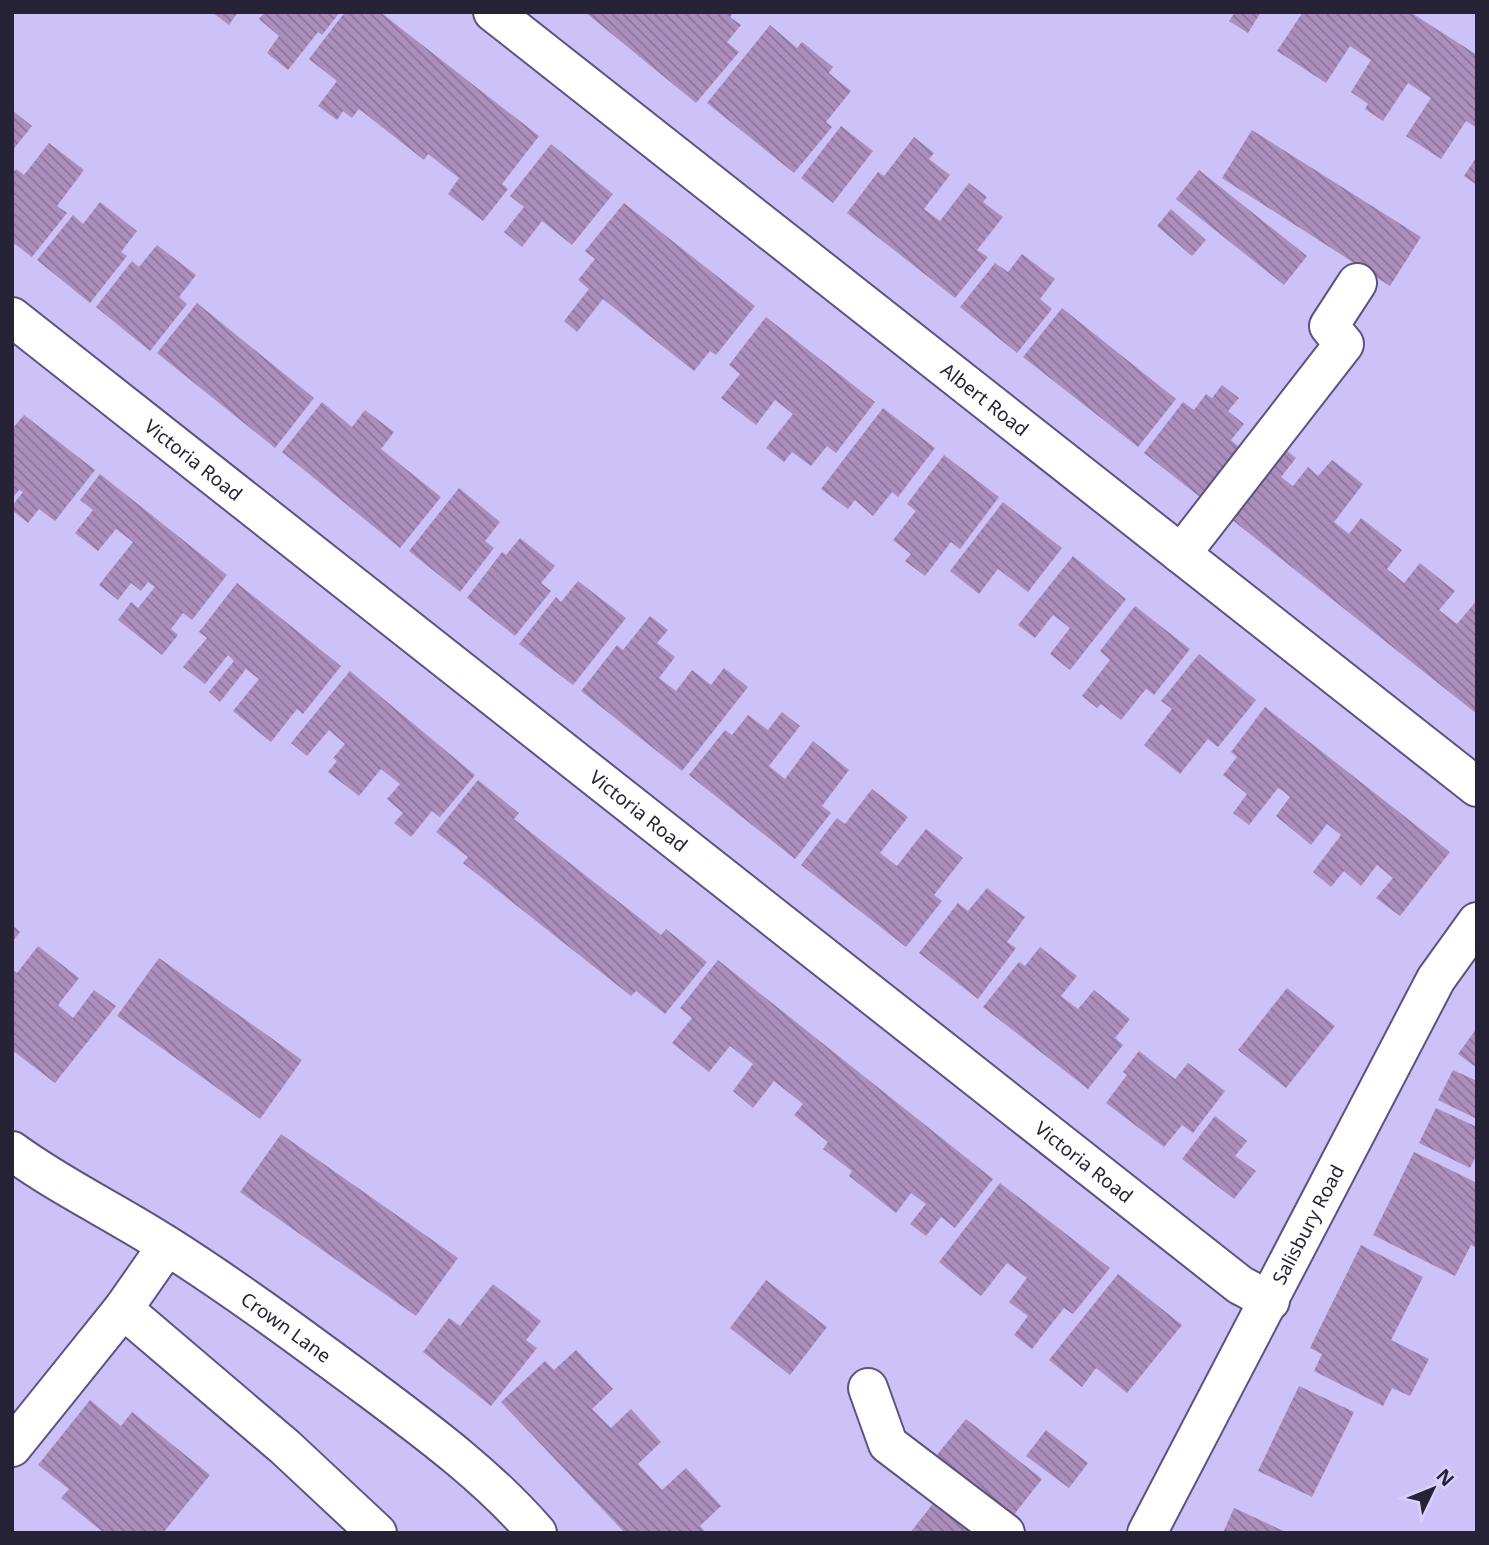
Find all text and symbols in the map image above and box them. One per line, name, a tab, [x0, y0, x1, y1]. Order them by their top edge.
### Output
street label: Albert Road	[936, 357, 1034, 442]
street label: Victoria Road	[139, 413, 248, 507]
street label: Victoria Road	[584, 764, 693, 858]
street label: Victoria Road	[1030, 1115, 1138, 1209]
street label: Salisbury Road	[1266, 1160, 1350, 1289]
street label: Crown Lane	[236, 1286, 336, 1369]
north arrow	[1398, 1454, 1468, 1524]
text: N	[1431, 1463, 1460, 1492]

